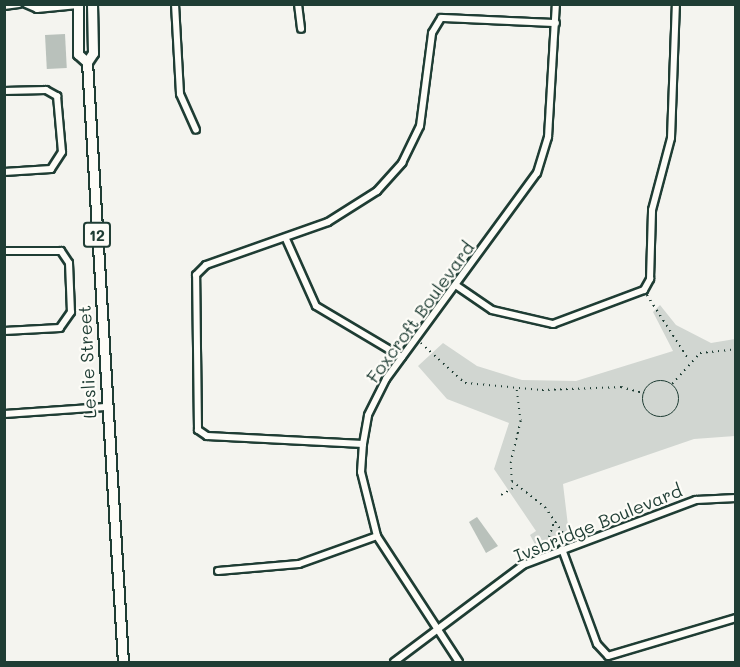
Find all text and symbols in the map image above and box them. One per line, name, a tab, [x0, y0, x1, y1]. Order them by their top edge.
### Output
road number: 12	[82, 222, 112, 248]
street label: Foxcroft Boulevard	[361, 237, 479, 387]
street label: Leslie Street	[73, 305, 101, 419]
street label: Ivsbridge Boulevard	[511, 479, 685, 567]

